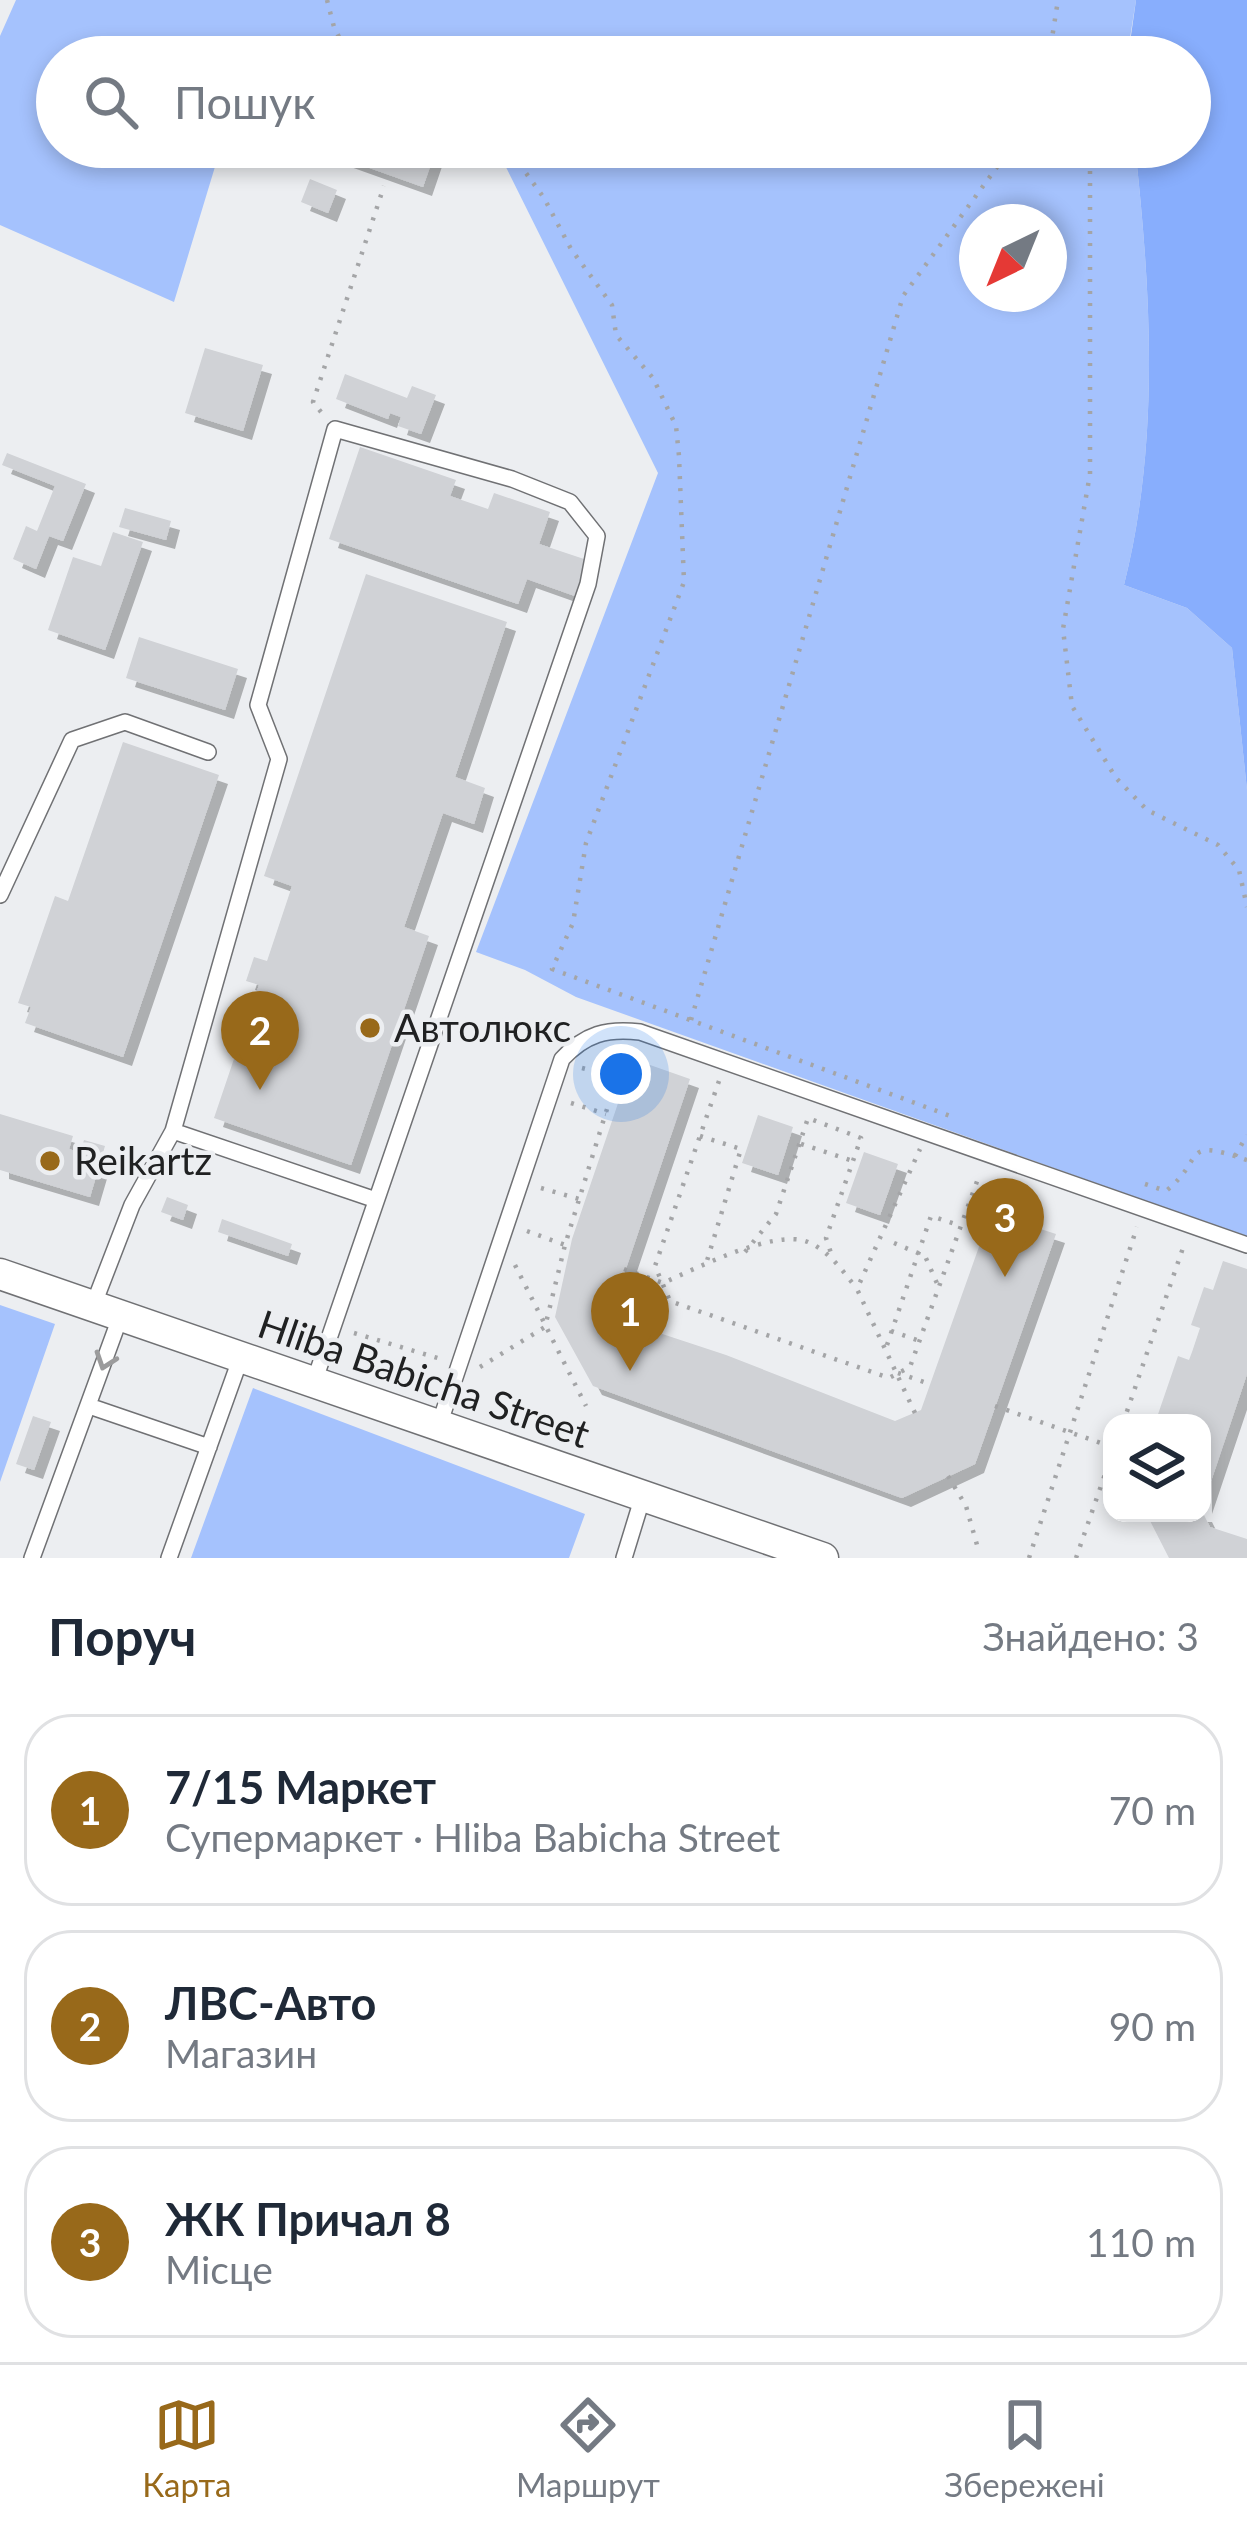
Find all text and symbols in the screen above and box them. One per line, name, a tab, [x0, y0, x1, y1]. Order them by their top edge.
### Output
search box	[36, 36, 1211, 168]
icon: search	[78, 69, 144, 135]
text: Пошук	[174, 75, 315, 129]
north arrow	[959, 204, 1067, 312]
pin: 2	[221, 991, 299, 1090]
place label: Автолюкс	[394, 1004, 571, 1050]
marker: Автолюкс	[357, 1015, 383, 1041]
your location	[591, 1044, 651, 1104]
place label: Reikartz	[74, 1137, 212, 1183]
marker: Reikartz	[37, 1148, 63, 1174]
pin: 3	[966, 1178, 1044, 1277]
pin: 1	[591, 1272, 669, 1371]
street label: Hliba Babicha Street	[253, 1300, 596, 1456]
one-way arrow	[95, 1349, 119, 1370]
map controls	[1103, 1414, 1211, 1522]
button: layers	[1103, 1414, 1211, 1522]
text: Поруч	[48, 1606, 197, 1667]
text: Знайдено: 3	[982, 1613, 1199, 1659]
text: 7/15 Маркет	[165, 1760, 436, 1814]
text: 1	[79, 1787, 101, 1833]
text: 70 m	[1109, 1787, 1196, 1833]
text: Супермаркет · Hliba Babicha Street	[165, 1814, 780, 1860]
text: ЛВС-Авто	[165, 1976, 376, 2030]
text: 2	[79, 2003, 101, 2049]
text: 90 m	[1109, 2003, 1196, 2049]
text: Магазин	[165, 2030, 317, 2076]
text: ЖК Причал 8	[165, 2192, 451, 2246]
text: 3	[79, 2219, 101, 2265]
text: 110 m	[1086, 2219, 1196, 2265]
text: Місце	[165, 2246, 273, 2292]
tab: Карта	[142, 2392, 231, 2504]
tab: Маршрут	[516, 2392, 660, 2504]
tab: Збережені	[944, 2392, 1105, 2504]

